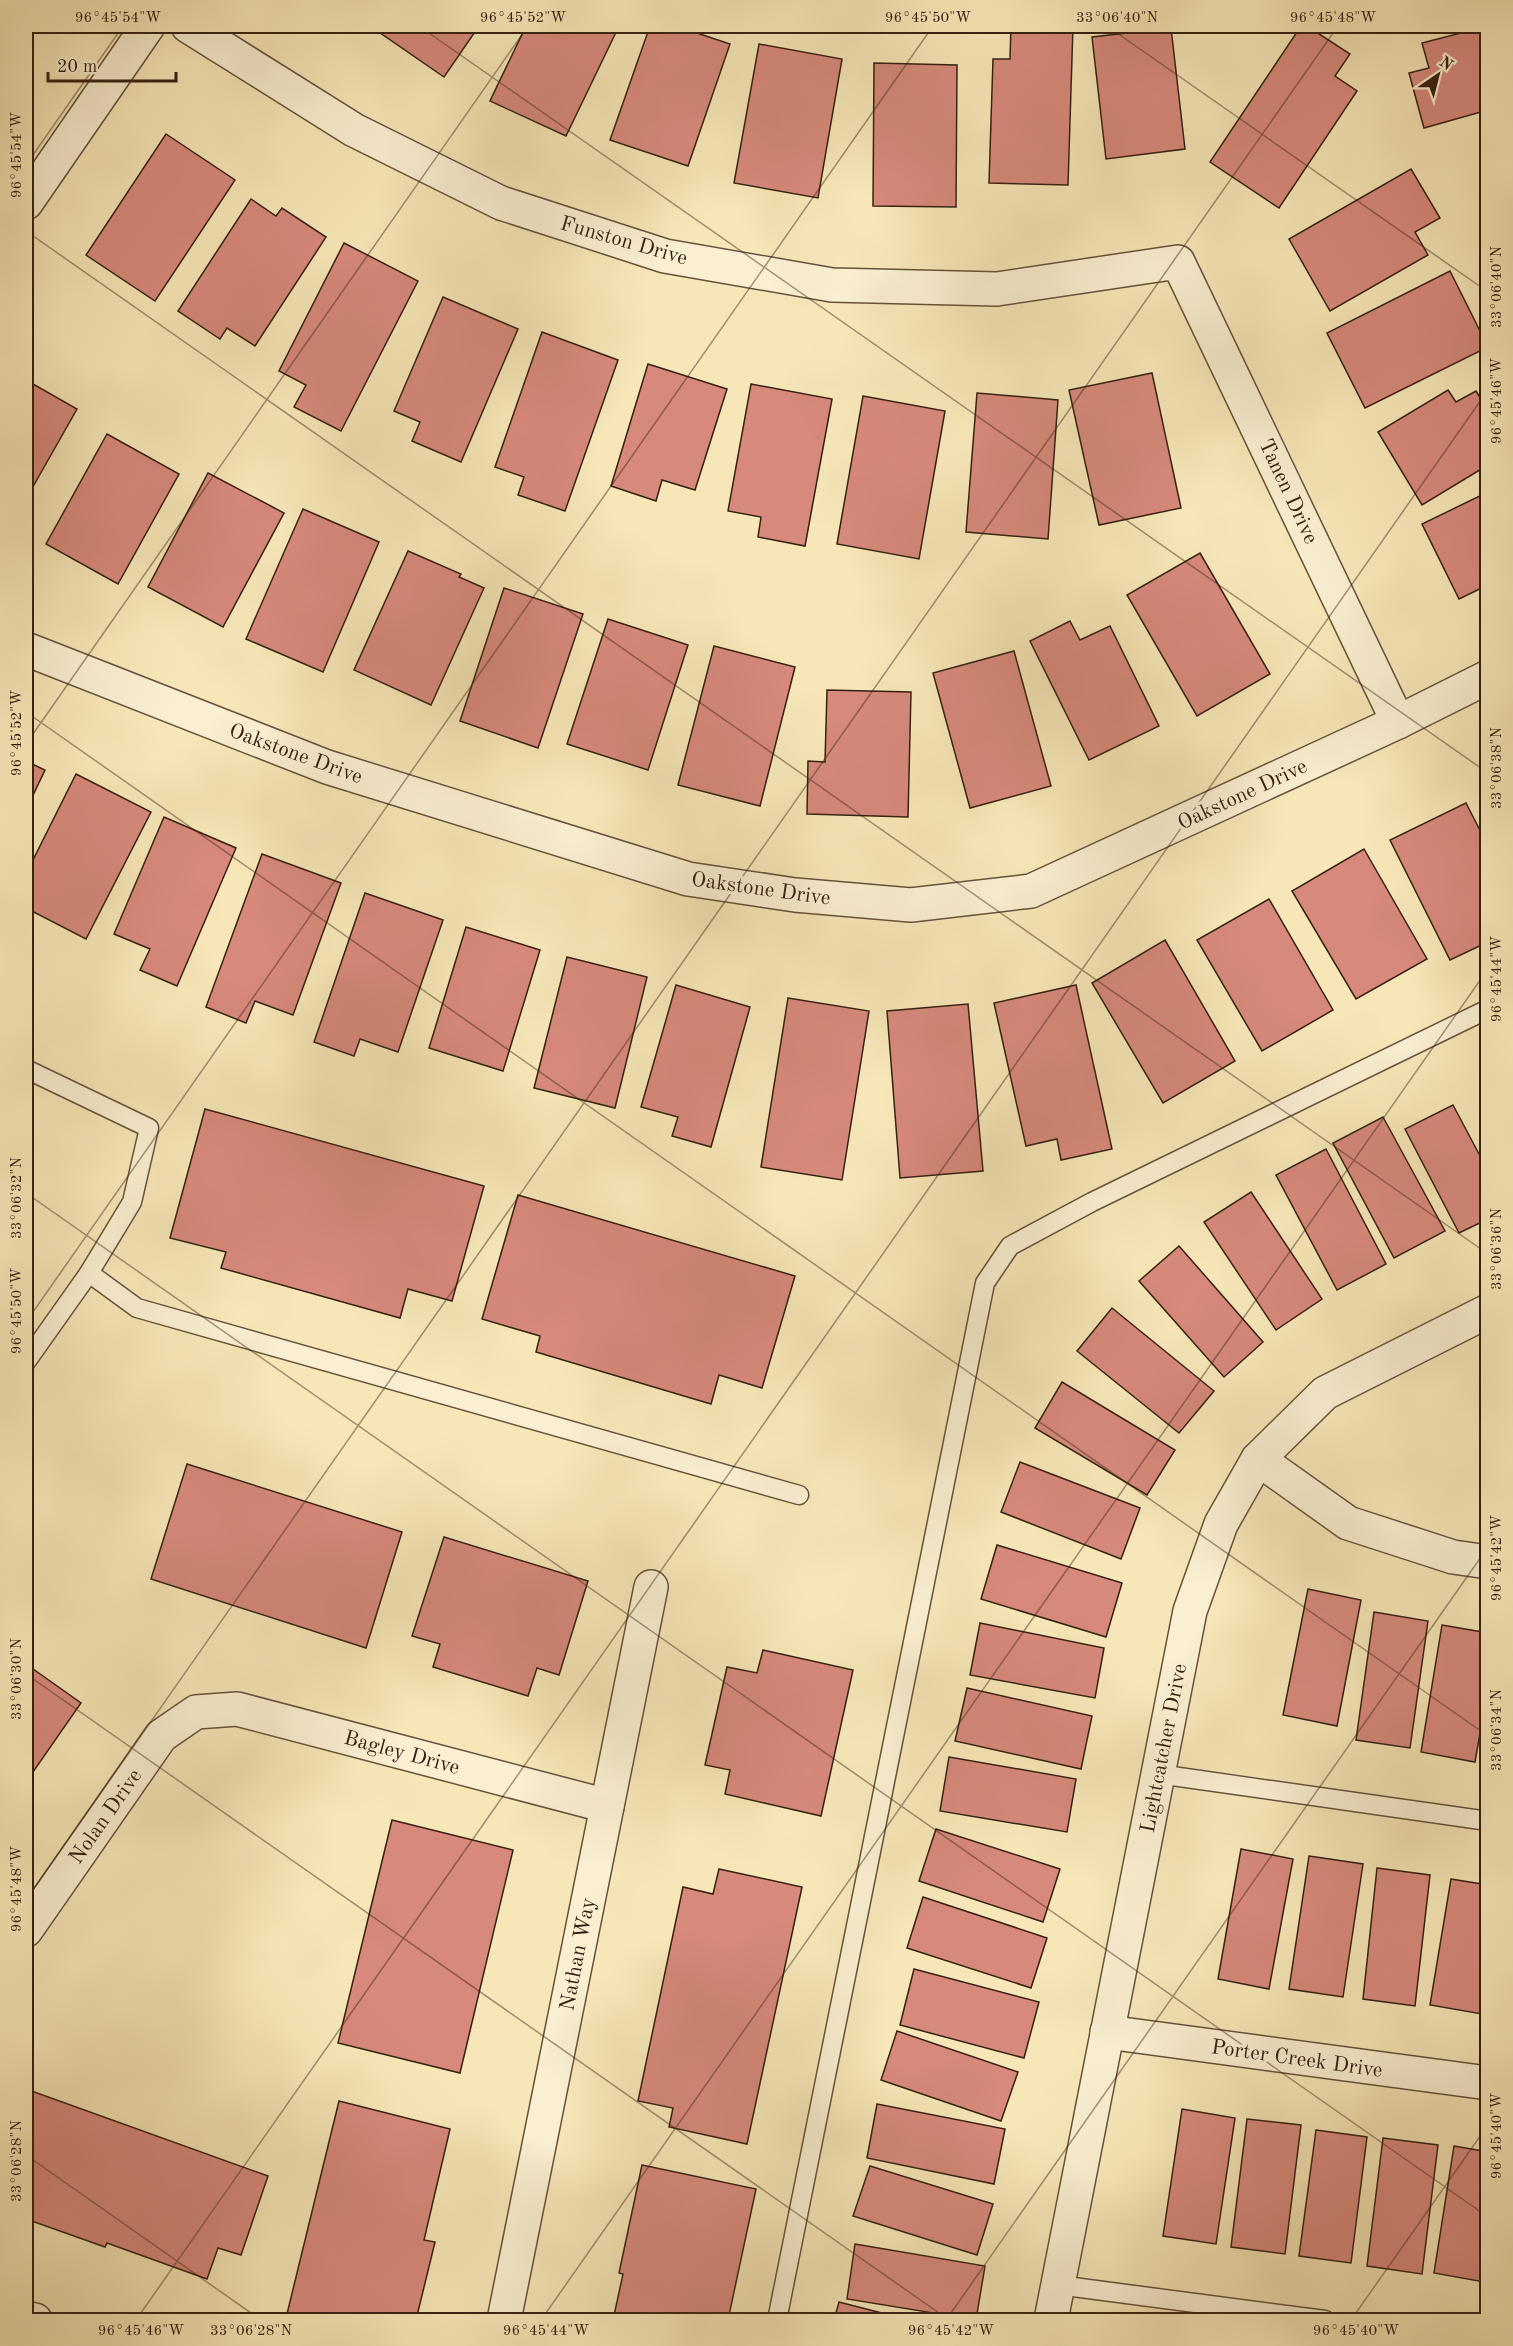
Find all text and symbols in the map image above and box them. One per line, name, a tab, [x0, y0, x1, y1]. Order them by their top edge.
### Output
text: 96°45'54"W	[75, 11, 161, 26]
text: 96°45'52"W	[480, 11, 566, 26]
text: 96°45'50"W	[885, 11, 971, 26]
text: 33°06'40"N	[1076, 11, 1158, 26]
text: 96°45'48"W	[1290, 11, 1376, 26]
scale bar	[48, 45, 176, 83]
north arrow	[1408, 45, 1468, 105]
text: N	[1436, 54, 1456, 75]
text: 20 m	[57, 58, 97, 76]
text: 96°45'54"W	[10, 112, 25, 198]
street label: Funston Drive	[558, 213, 690, 270]
text: 33°06'40"N	[1490, 246, 1505, 328]
text: 96°45'46"W	[1490, 358, 1505, 444]
street label: Tanen Drive	[1254, 436, 1321, 547]
text: 96°45'52"W	[10, 690, 25, 776]
street label: Oakstone Drive	[226, 721, 365, 788]
text: 33°06'38"N	[1490, 727, 1505, 809]
street label: Oakstone Drive	[1175, 756, 1311, 835]
street label: Oakstone Drive	[690, 869, 832, 910]
text: 96°45'44"W	[1490, 936, 1505, 1022]
text: 33°06'32"N	[10, 1157, 25, 1239]
text: 33°06'36"N	[1490, 1208, 1505, 1290]
text: 96°45'50"W	[10, 1268, 25, 1354]
text: 96°45'42"W	[1490, 1515, 1505, 1601]
text: 33°06'30"N	[10, 1638, 25, 1720]
street label: Lightcatcher Drive	[1138, 1662, 1191, 1835]
text: 33°06'34"N	[1490, 1689, 1505, 1771]
street label: Bagley Drive	[341, 1728, 462, 1779]
street label: Nolan Drive	[66, 1766, 146, 1868]
text: 96°45'48"W	[10, 1846, 25, 1932]
street label: Nathan Way	[557, 1896, 600, 2013]
street label: Porter Creek Drive	[1210, 2037, 1384, 2082]
text: 96°45'40"W	[1490, 2093, 1505, 2179]
text: 33°06'28"N	[10, 2120, 25, 2202]
text: 96°45'46"W	[98, 2324, 184, 2339]
text: 33°06'28"N	[210, 2324, 292, 2339]
text: 96°45'44"W	[503, 2324, 589, 2339]
text: 96°45'42"W	[908, 2324, 994, 2339]
text: 96°45'40"W	[1313, 2324, 1399, 2339]

